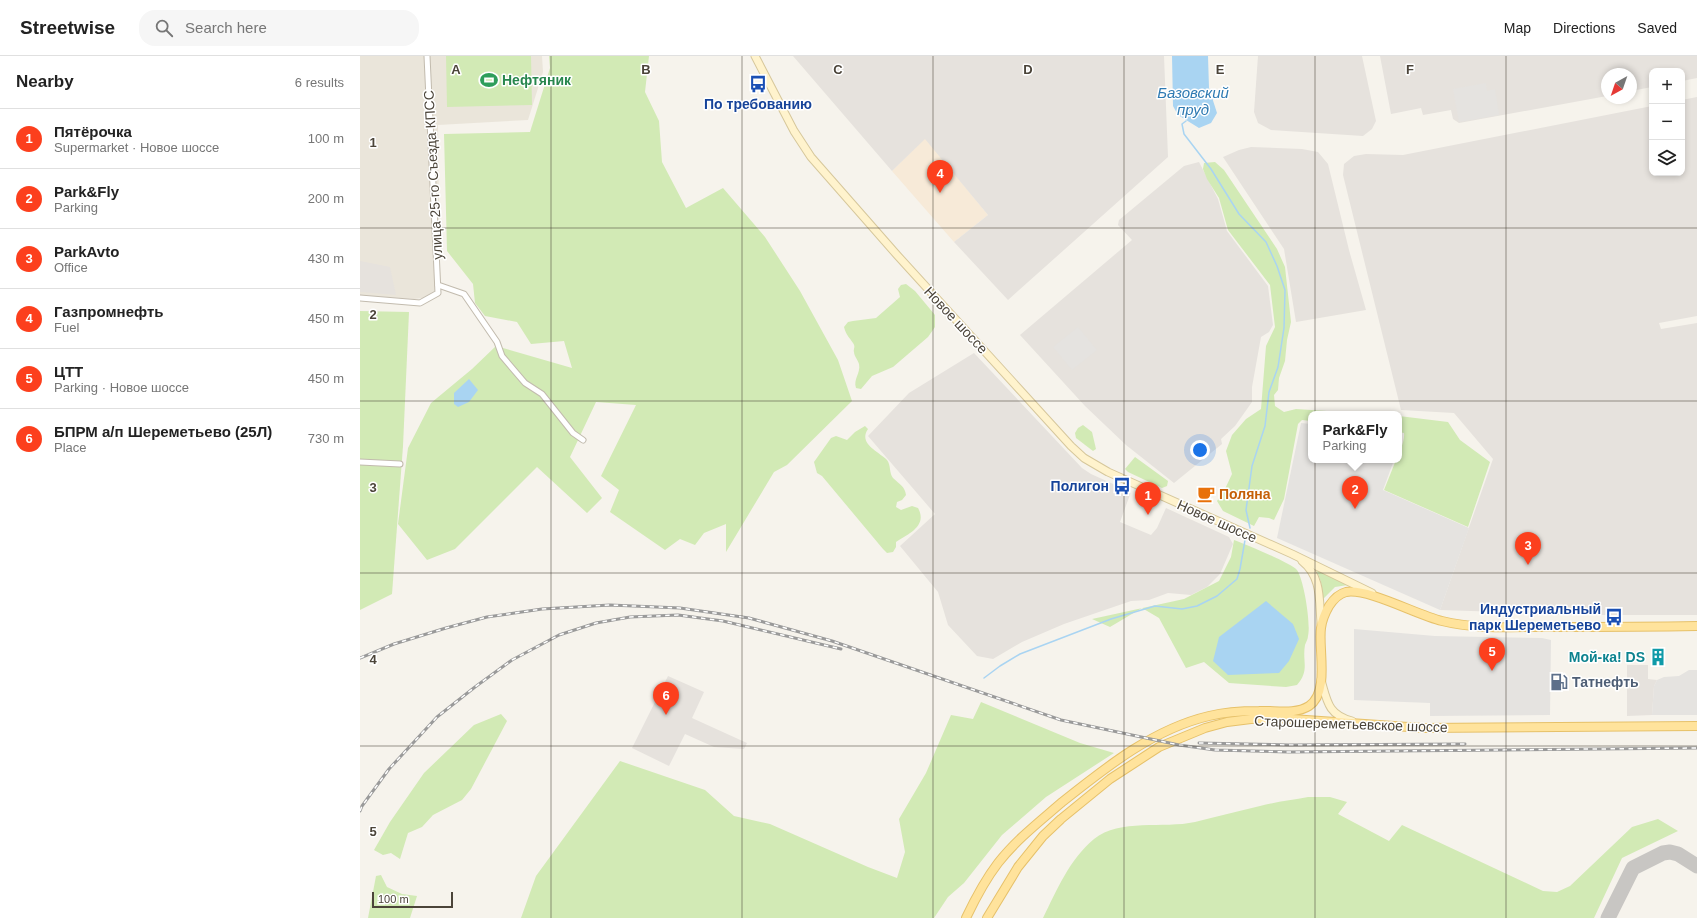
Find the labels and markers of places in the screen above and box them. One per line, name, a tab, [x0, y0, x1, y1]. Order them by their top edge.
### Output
sports icon: Нефтяник	[479, 70, 499, 90]
place label: Нефтяник	[502, 72, 572, 88]
bus stop icon: По требованию	[748, 74, 768, 94]
place label: По требованию	[704, 96, 812, 112]
pin: 4	[927, 160, 953, 193]
bus stop icon: Полигон	[1112, 476, 1132, 496]
pin: 2	[1342, 476, 1368, 509]
place label: Полигон	[1051, 478, 1109, 494]
pin: 1	[1135, 482, 1161, 515]
cafe icon: Поляна	[1196, 484, 1216, 504]
place label: Поляна	[1219, 486, 1271, 502]
pin: 3	[1515, 532, 1541, 565]
place label: Индустриальный парк Шереметьево	[1469, 601, 1601, 633]
bus stop icon: Индустриальный парк Шереметьево	[1604, 607, 1624, 627]
pin: 5	[1479, 638, 1505, 671]
building icon: Мой-ка! DS	[1648, 647, 1668, 667]
place label: Мой-ка! DS	[1569, 649, 1645, 665]
fuel station icon: Татнефть	[1549, 672, 1569, 692]
place label: Татнефть	[1572, 674, 1639, 690]
pin: 6	[653, 682, 679, 715]

